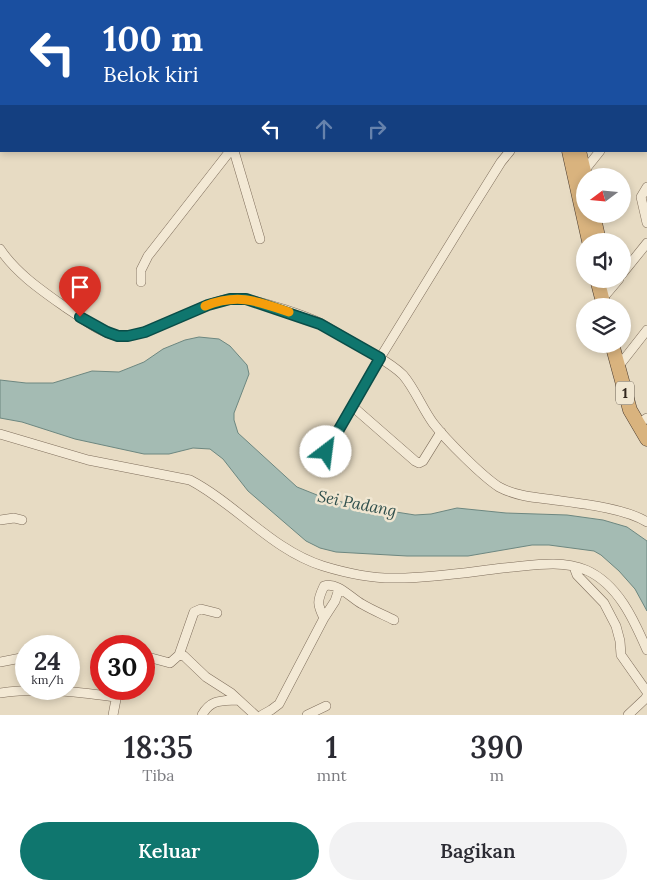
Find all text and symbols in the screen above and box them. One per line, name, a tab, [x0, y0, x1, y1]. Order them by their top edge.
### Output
text: 100 m	[103, 16, 203, 61]
icon: left	[20, 20, 85, 85]
text: Belok kiri	[103, 60, 199, 88]
icon: left	[257, 115, 285, 143]
icon: ahead	[310, 115, 338, 143]
icon: right	[363, 115, 391, 143]
north arrow	[576, 168, 631, 222]
map controls	[576, 168, 631, 353]
button: sound	[576, 233, 631, 288]
pin	[59, 266, 101, 317]
icon: arrive	[66, 273, 94, 301]
button: layers	[576, 298, 631, 353]
road number: 1	[616, 382, 634, 404]
position arrow	[299, 425, 351, 477]
water label: Sei Padang	[316, 486, 398, 520]
speed limit sign: 30	[90, 635, 155, 700]
text: 24	[34, 645, 61, 677]
text: km/h	[31, 672, 64, 687]
text: 18:35	[124, 728, 193, 766]
text: 1	[326, 728, 338, 766]
text: 390	[470, 728, 523, 766]
text: Tiba	[142, 765, 174, 785]
text: mnt	[317, 765, 347, 785]
text: m	[490, 765, 504, 785]
button: Keluar	[20, 822, 319, 880]
button: Bagikan	[329, 822, 627, 880]

